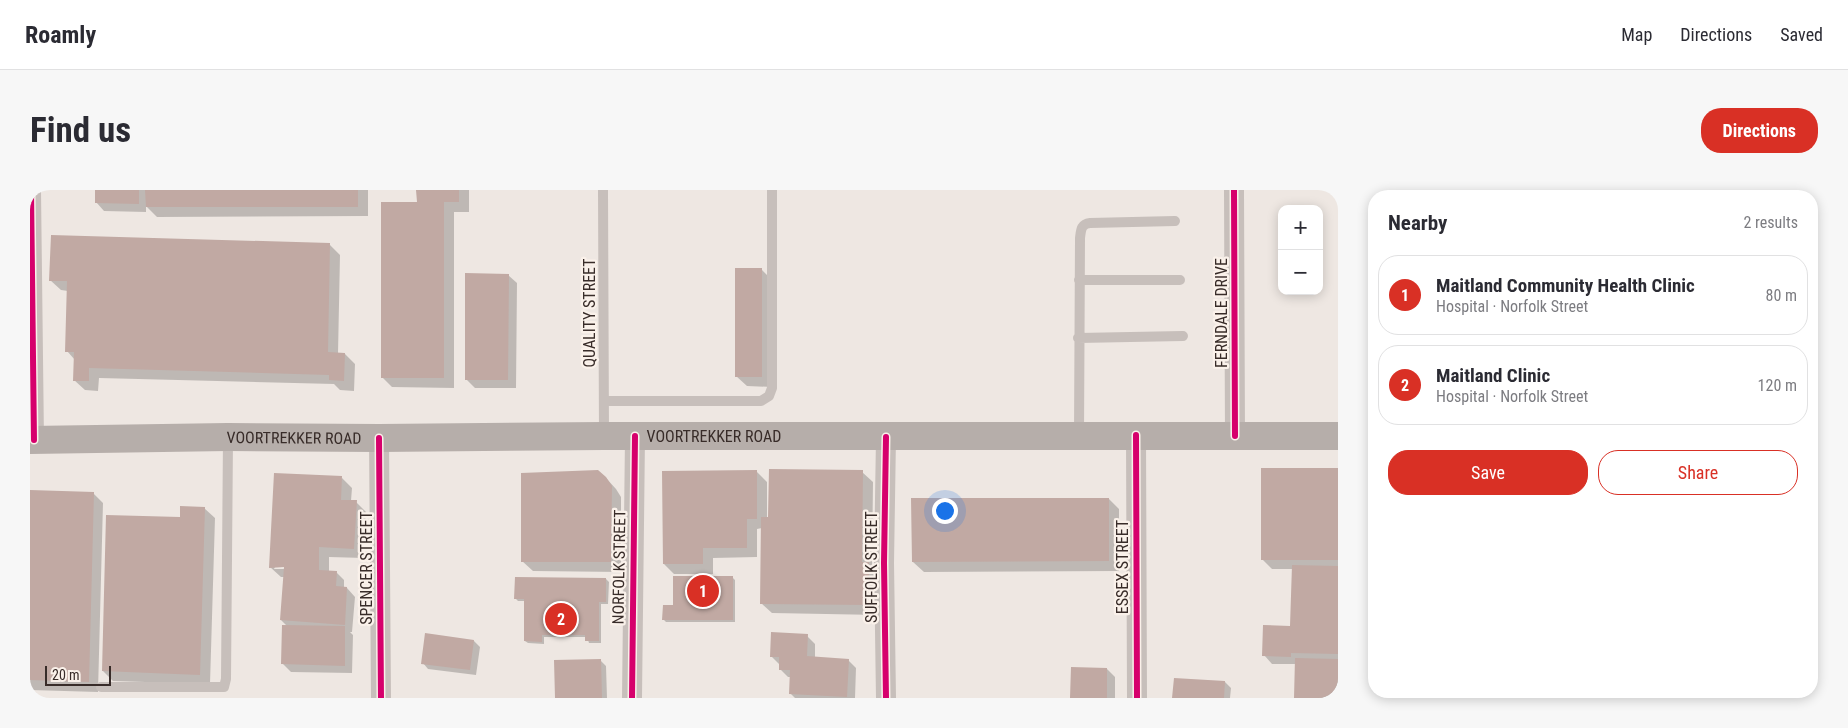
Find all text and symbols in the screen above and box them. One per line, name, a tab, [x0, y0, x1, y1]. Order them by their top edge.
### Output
text: Roamly	[25, 21, 96, 49]
text: Map	[1621, 24, 1652, 45]
text: Directions	[1680, 24, 1752, 45]
text: Saved	[1780, 24, 1823, 45]
button: Directions	[1701, 108, 1818, 153]
text: Find us	[30, 110, 131, 151]
map controls	[1278, 205, 1323, 295]
button: +	[1278, 205, 1323, 250]
text: Nearby	[1388, 211, 1447, 235]
text: 2 results	[1743, 213, 1798, 232]
button: −	[1278, 250, 1323, 295]
street label: QUALITY STREET	[580, 258, 599, 368]
street label: FERNDALE DRIVE	[1212, 258, 1231, 368]
text: Maitland Community Health Clinic	[1436, 274, 1695, 297]
text: 1	[1401, 286, 1409, 305]
text: 80 m	[1765, 286, 1797, 305]
text: Hospital · Norfolk Street	[1436, 297, 1588, 316]
text: Maitland Clinic	[1436, 364, 1550, 387]
text: 2	[1401, 376, 1409, 395]
text: 120 m	[1758, 376, 1797, 395]
text: Hospital · Norfolk Street	[1436, 387, 1588, 406]
street label: VOORTREKKER ROAD	[227, 427, 361, 447]
street label: VOORTREKKER ROAD	[647, 427, 781, 446]
button: Save	[1388, 450, 1588, 495]
button: Share	[1598, 450, 1798, 495]
your location	[932, 498, 958, 524]
street label: NORFOLK STREET	[608, 509, 630, 625]
street label: SPENCER STREET	[357, 511, 376, 625]
street label: SUFFOLK STREET	[862, 511, 881, 623]
street label: ESSEX STREET	[1113, 520, 1132, 614]
pin: 1	[687, 572, 719, 610]
pin: 2	[545, 600, 577, 638]
scale bar	[45, 663, 111, 686]
text: 20 m	[52, 667, 80, 683]

